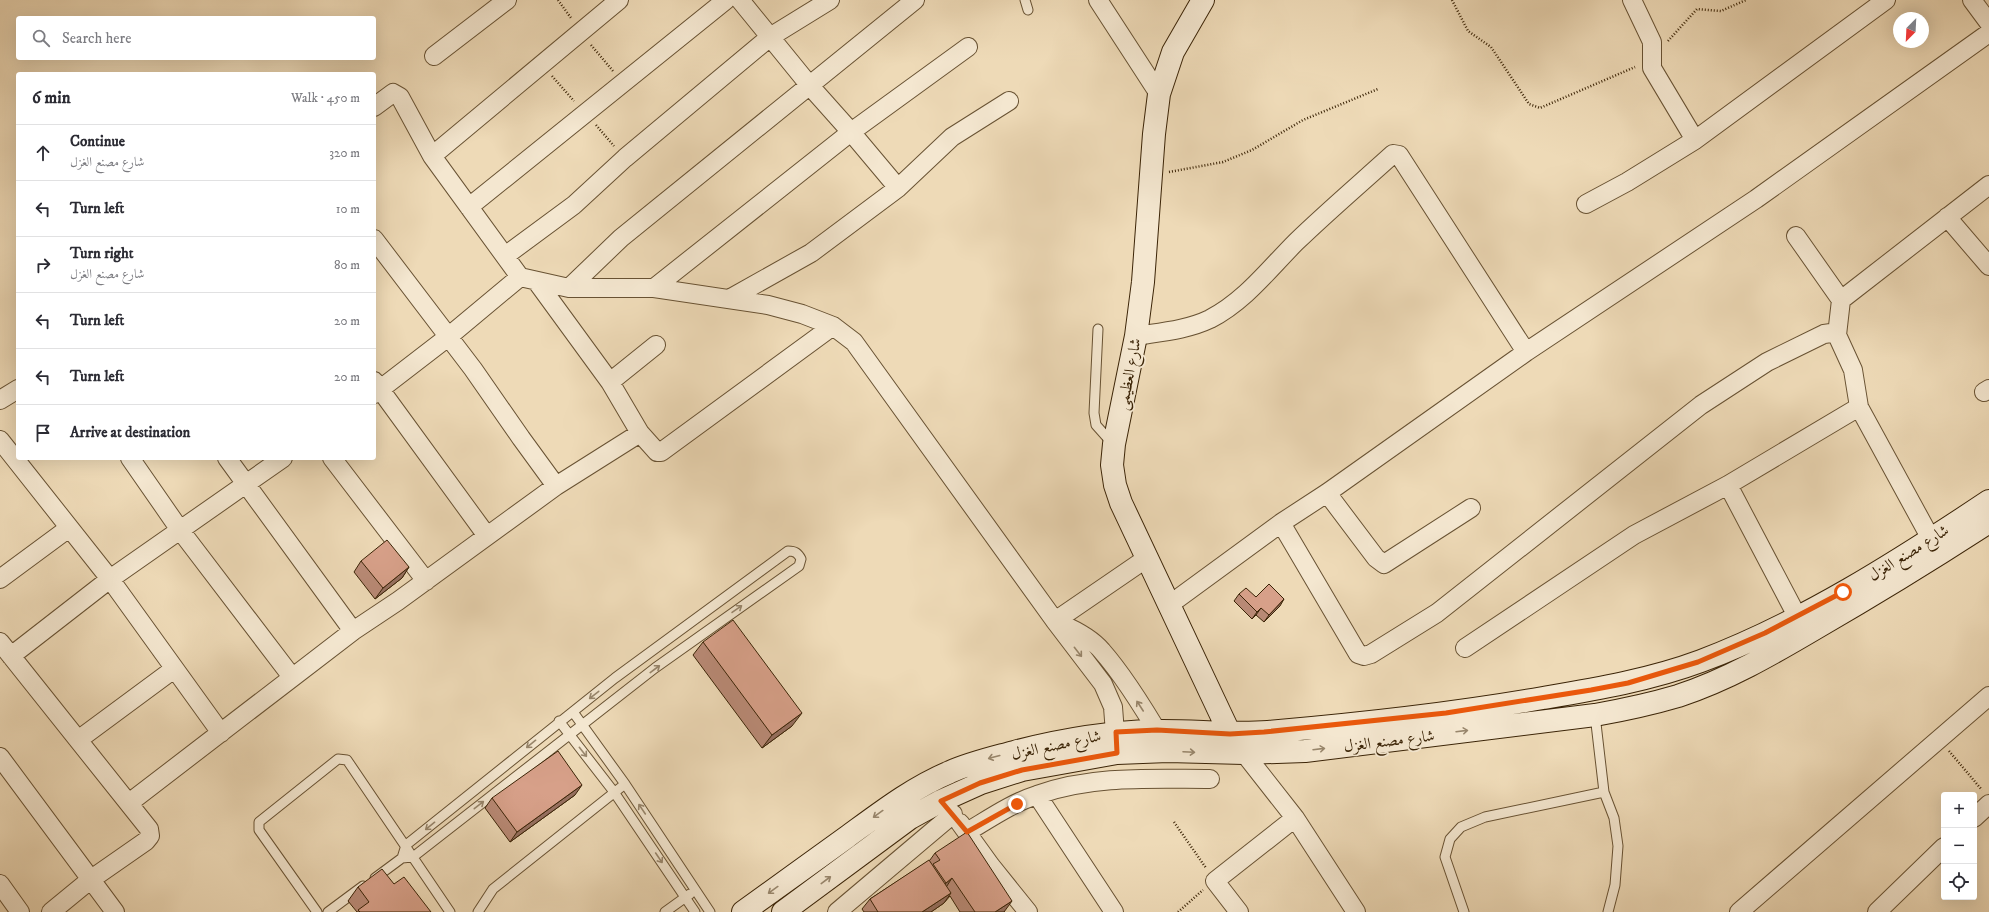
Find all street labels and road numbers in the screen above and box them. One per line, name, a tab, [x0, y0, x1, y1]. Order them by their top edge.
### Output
street label: شارع العظيمى	[1112, 337, 1149, 412]
street label: شارع مصنع الغزل	[1864, 520, 1955, 590]
street label: شارع مصنع الغزل	[1343, 725, 1436, 761]
street label: شارع مصنع الغزل	[1009, 726, 1104, 769]

